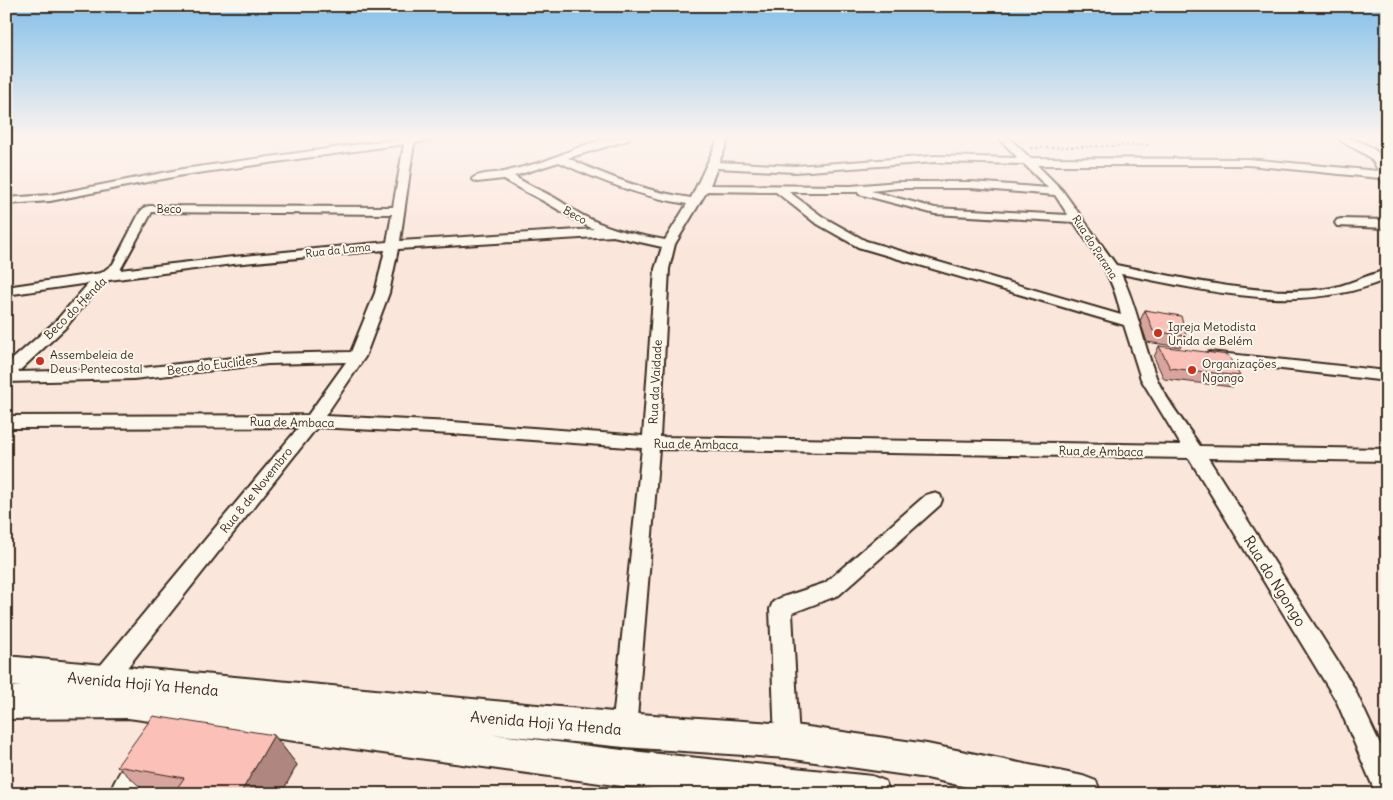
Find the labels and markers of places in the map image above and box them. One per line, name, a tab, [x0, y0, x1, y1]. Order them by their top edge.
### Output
place label: Igreja Metodista Unida de Belém	[1168, 319, 1256, 348]
marker: Igreja Metodista Unida de Belém	[1152, 327, 1164, 339]
place label: Assembeleia de Deus Pentecostal	[50, 347, 143, 376]
marker: Assembeleia de Deus Pentecostal	[34, 355, 46, 367]
place label: Organizações Ngongo	[1202, 356, 1276, 385]
marker: Organizações Ngongo	[1186, 364, 1198, 376]

